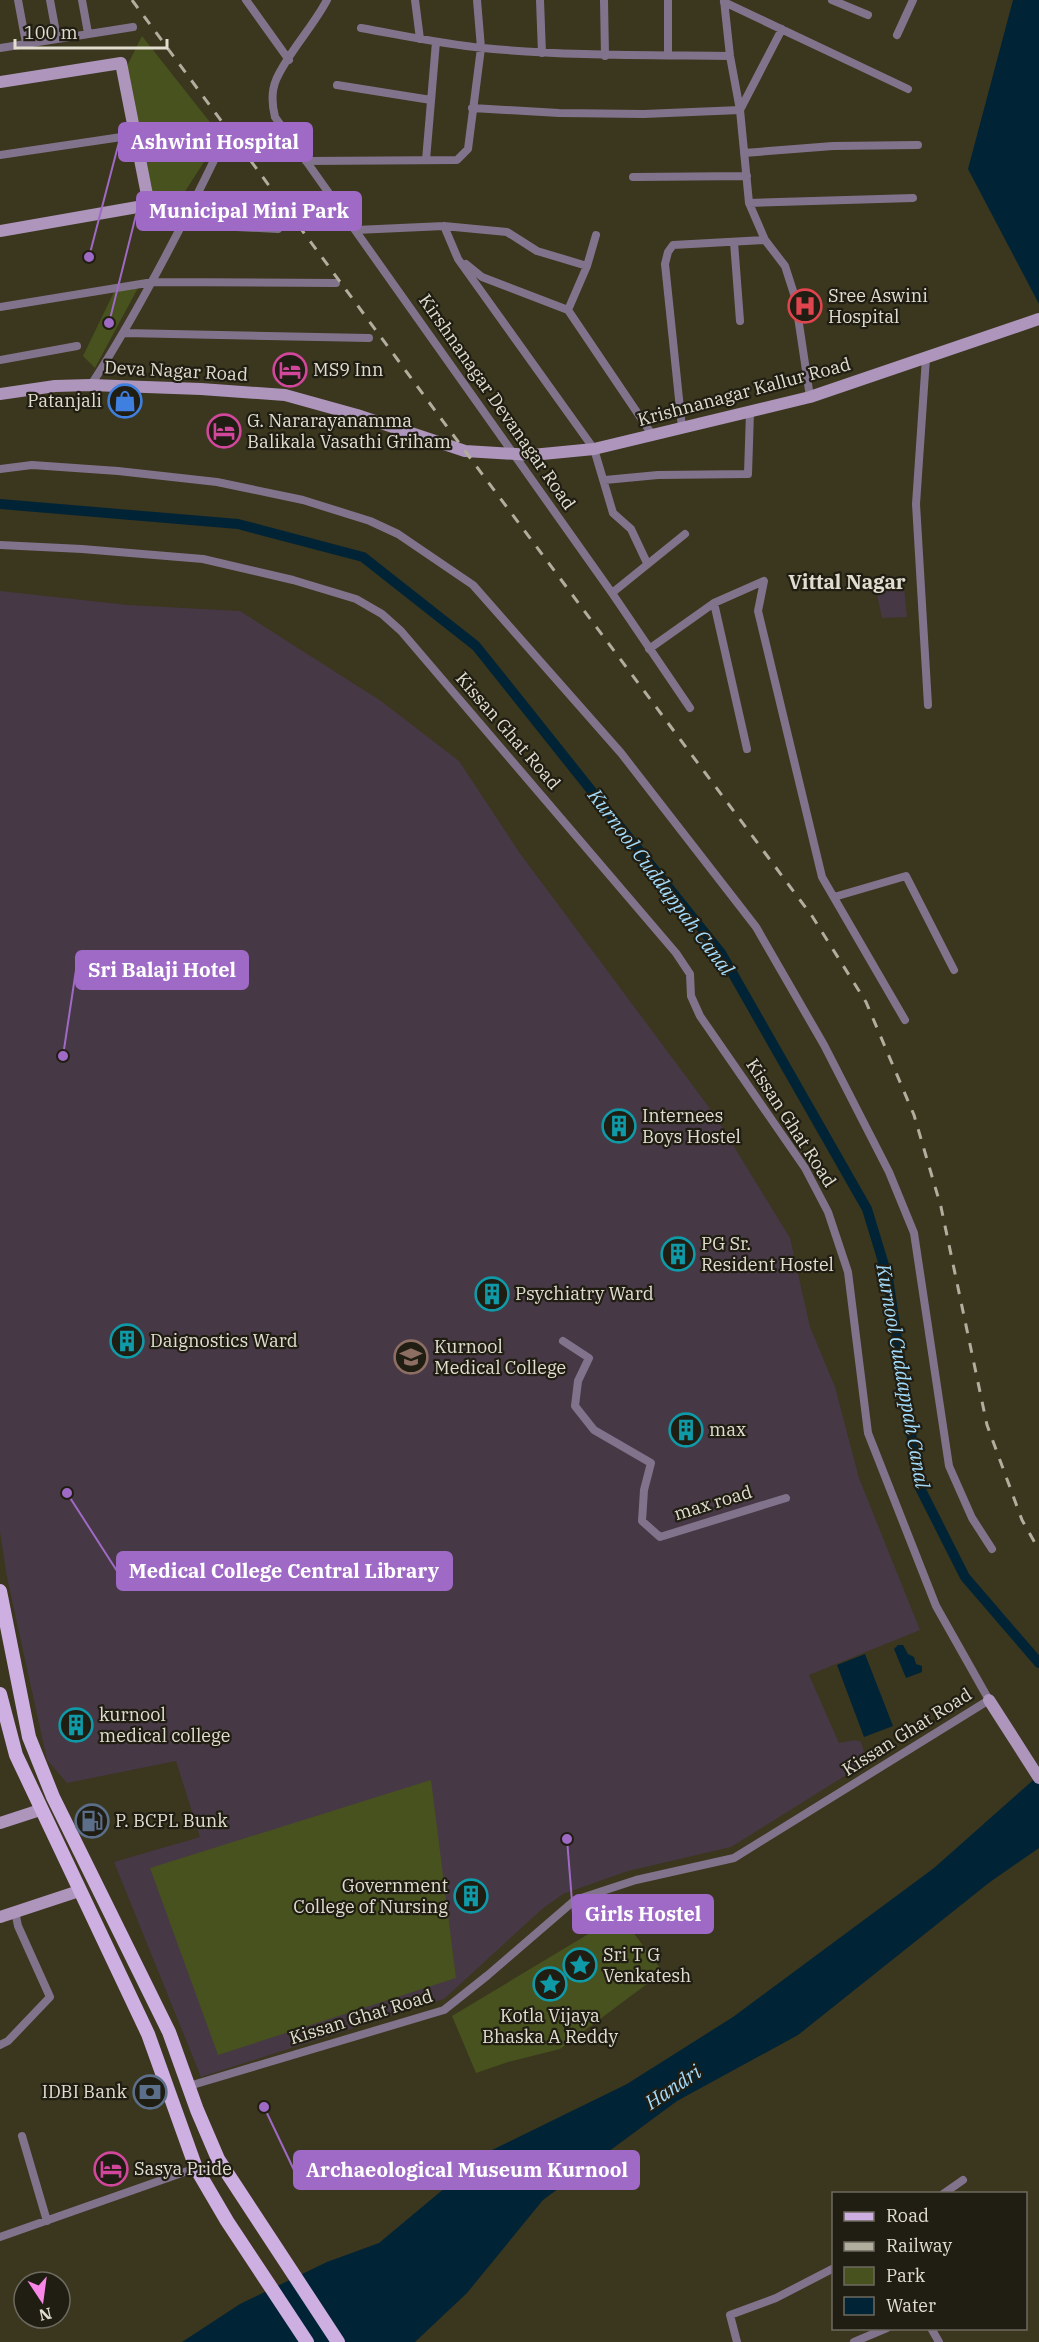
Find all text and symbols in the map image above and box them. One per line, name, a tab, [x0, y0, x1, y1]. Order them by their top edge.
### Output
scale bar	[15, 12, 166, 50]
text: 100 m	[24, 21, 78, 44]
callout: Ashwini Hospital	[119, 123, 312, 161]
text: Ashwini Hospital	[131, 128, 299, 155]
callout: Municipal Mini Park	[137, 192, 361, 230]
text: Municipal Mini Park	[149, 197, 349, 224]
place label: Sree Aswini Hospital	[828, 284, 928, 328]
hospital icon: Sree Aswini Hospital	[787, 288, 823, 324]
street label: Kirshnanagar Devanagar Road	[414, 289, 581, 514]
hotel icon: MS9 Inn	[272, 352, 308, 388]
street label: Krishnanagar Kallur Road	[635, 352, 853, 431]
street label: Deva Nagar Road	[103, 355, 249, 386]
place label: MS9 Inn	[313, 358, 384, 381]
shop icon: Patanjali	[107, 383, 143, 419]
place label: Patanjali	[27, 389, 102, 412]
place label: G. Nararayanamma Balikala Vasathi Griham	[247, 409, 451, 453]
hotel icon: G. Nararayanamma Balikala Vasathi Griham	[206, 413, 242, 449]
district label: Vittal Nagar	[788, 568, 906, 595]
street label: Kissan Ghat Road	[451, 667, 566, 794]
water label: Kurnool Cuddappah Canal	[582, 782, 741, 981]
callout: Sri Balaji Hotel	[76, 951, 248, 989]
text: Sri Balaji Hotel	[88, 956, 236, 983]
street label: Kissan Ghat Road	[741, 1054, 842, 1191]
place label: Internees Boys Hostel	[642, 1104, 741, 1148]
building icon: Internees Boys Hostel	[601, 1108, 637, 1144]
place label: PG Sr. Resident Hostel	[701, 1232, 834, 1276]
building icon: PG Sr. Resident Hostel	[660, 1236, 696, 1272]
water label: Kurnool Cuddappah Canal	[870, 1261, 937, 1491]
building icon: Psychiatry Ward	[474, 1276, 510, 1312]
place label: Psychiatry Ward	[515, 1282, 654, 1305]
building icon: Daignostics Ward	[109, 1323, 145, 1359]
place label: Daignostics Ward	[150, 1329, 298, 1352]
place label: Kurnool Medical College	[434, 1335, 566, 1379]
school or university icon: Kurnool Medical College	[393, 1339, 429, 1375]
building icon: max	[668, 1412, 704, 1448]
place label: max	[709, 1418, 746, 1441]
street label: max road	[671, 1480, 755, 1525]
callout: Medical College Central Library	[117, 1552, 452, 1590]
text: Medical College Central Library	[129, 1557, 440, 1584]
street label: Kissan Ghat Road	[838, 1682, 976, 1781]
place label: kurnool medical college	[99, 1703, 230, 1747]
building icon: kurnool medical college	[58, 1707, 94, 1743]
fuel station icon: P. BCPL Bunk	[74, 1803, 110, 1839]
place label: P. BCPL Bunk	[115, 1809, 228, 1832]
place label: Government College of Nursing	[293, 1874, 448, 1918]
building icon: Government College of Nursing	[453, 1878, 489, 1914]
callout: Girls Hostel	[573, 1895, 713, 1933]
text: Girls Hostel	[585, 1900, 701, 1927]
place label: Sri T G Venkatesh	[603, 1943, 691, 1987]
place icon: Sri T G Venkatesh	[562, 1947, 598, 1983]
place icon: Kotla Vijaya Bhaska A Reddy	[532, 1966, 568, 2002]
street label: Kissan Ghat Road	[286, 1984, 435, 2049]
place label: Kotla Vijaya Bhaska A Reddy	[482, 2004, 618, 2048]
water label: Handri	[639, 2058, 706, 2116]
bank icon: IDBI Bank	[132, 2074, 168, 2110]
place label: IDBI Bank	[42, 2080, 127, 2103]
hotel icon: Sasya Pride	[93, 2151, 129, 2187]
callout: Archaeological Museum Kurnool	[294, 2151, 639, 2189]
text: Archaeological Museum Kurnool	[306, 2156, 628, 2183]
place label: Sasya Pride	[134, 2157, 232, 2180]
legend	[832, 2192, 1027, 2330]
text: Road	[886, 2204, 929, 2227]
text: Railway	[886, 2234, 952, 2257]
text: Park	[886, 2264, 926, 2287]
north arrow	[12, 2270, 72, 2330]
text: Water	[886, 2294, 936, 2317]
text: N	[37, 2303, 54, 2326]

